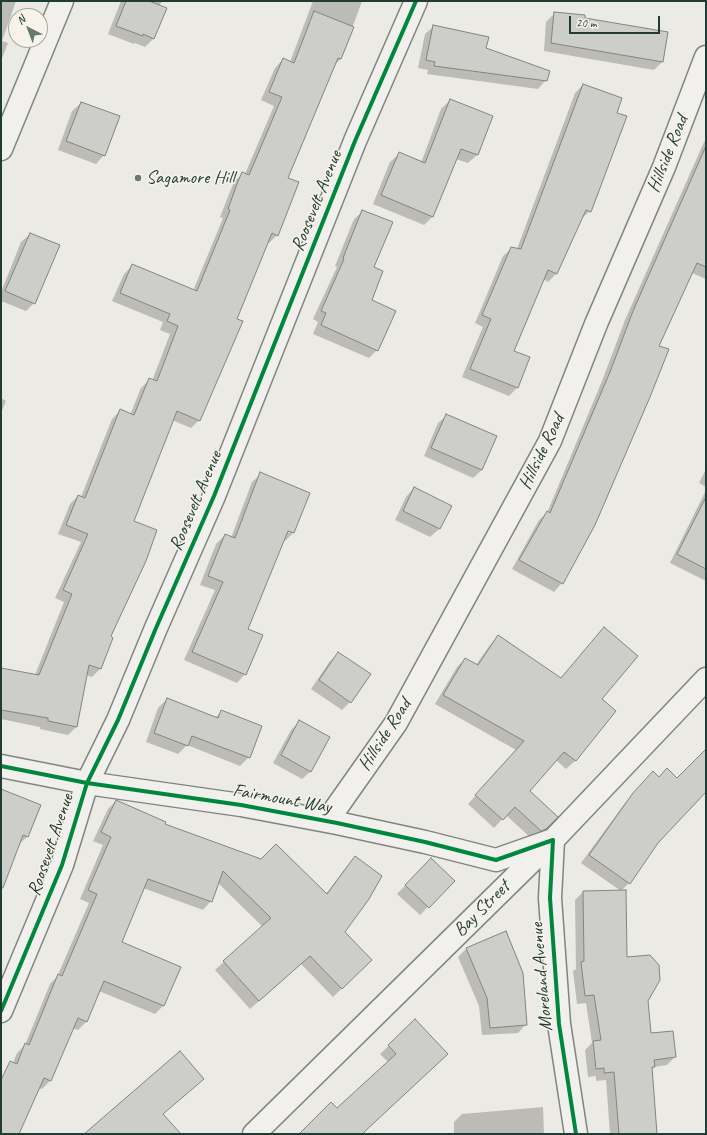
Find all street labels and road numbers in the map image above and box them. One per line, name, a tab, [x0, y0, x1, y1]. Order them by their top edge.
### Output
street label: Hillside Road	[642, 112, 694, 196]
street label: Roosevelt Avenue	[287, 147, 347, 255]
street label: Hillside Road	[514, 411, 570, 493]
street label: Roosevelt Avenue	[165, 448, 227, 554]
street label: Hillside Road	[353, 695, 417, 775]
street label: Fairmount Way	[231, 779, 333, 819]
street label: Roosevelt Avenue	[23, 791, 79, 899]
street label: Bay Street	[449, 876, 515, 942]
street label: Moreland Avenue	[526, 922, 558, 1032]

